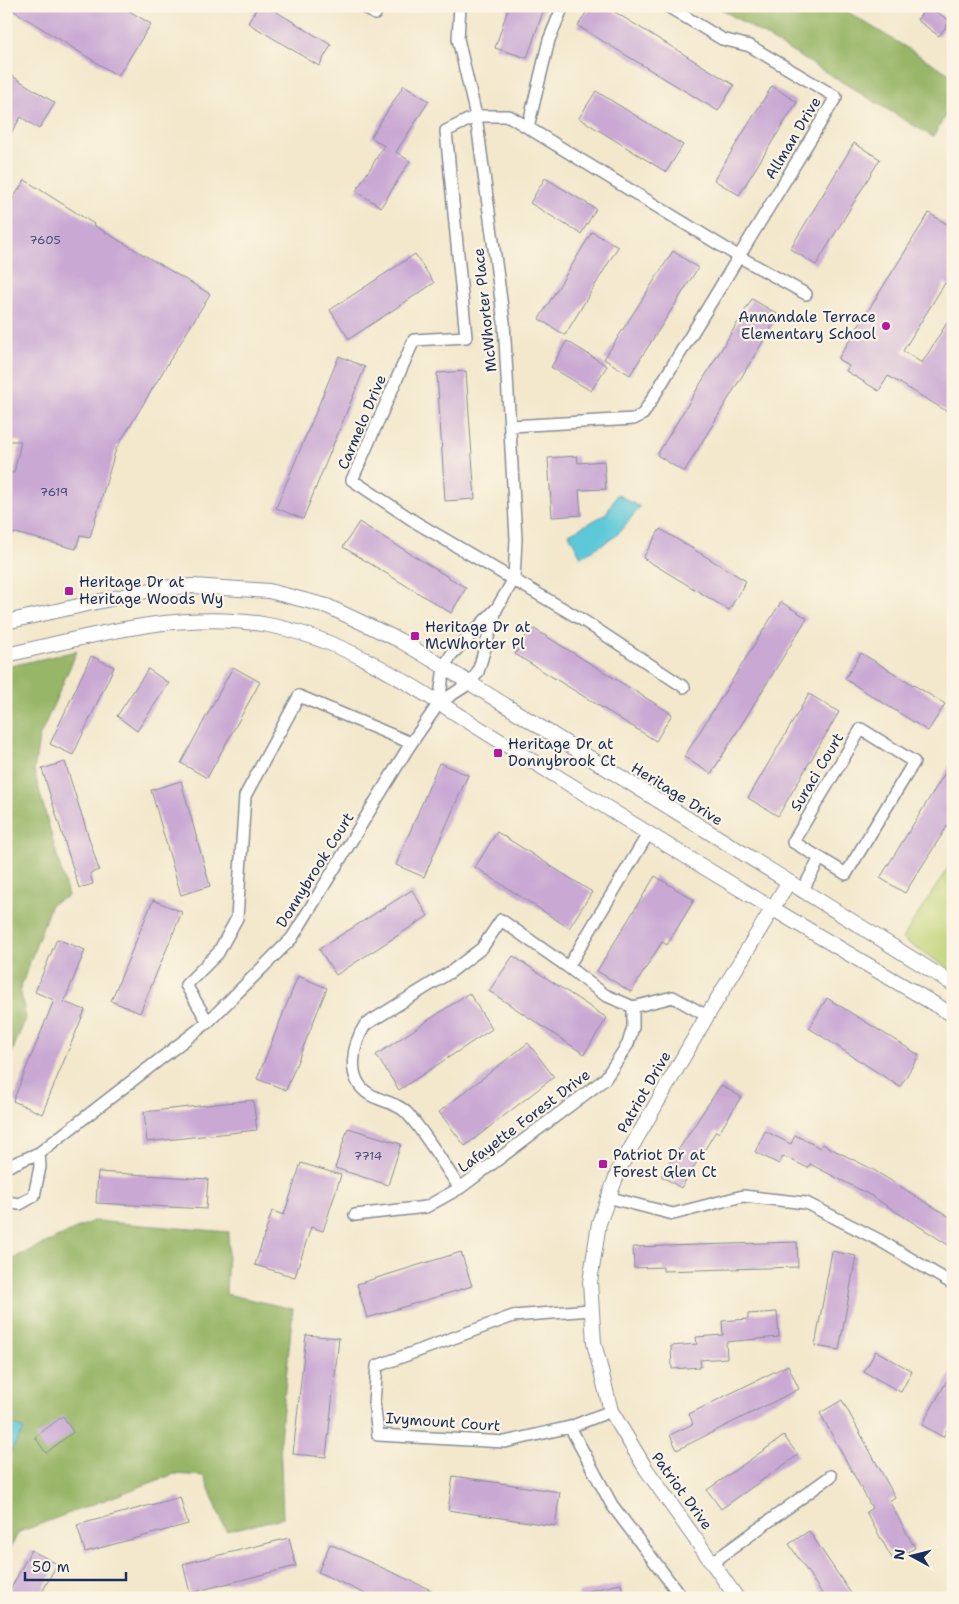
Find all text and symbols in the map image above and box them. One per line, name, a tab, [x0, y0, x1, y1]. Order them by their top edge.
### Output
street label: Allman Drive	[760, 93, 826, 183]
house number: 7605	[29, 232, 61, 248]
street label: McWhorter Place	[469, 247, 501, 373]
place label: Annandale Terrace Elementary School	[738, 307, 876, 344]
marker: Annandale Terrace Elementary School	[880, 320, 892, 332]
street label: Carmelo Drive	[333, 372, 391, 472]
house number: 7619	[40, 484, 68, 500]
place label: Heritage Dr at Heritage Woods Wy	[79, 572, 223, 609]
marker: Heritage Dr at Heritage Woods Wy	[63, 585, 75, 597]
place label: Heritage Dr at McWhorter Pl	[425, 617, 530, 654]
marker: Heritage Dr at McWhorter Pl	[409, 630, 421, 642]
street label: Suraci Court	[786, 729, 848, 815]
place label: Heritage Dr at Donnybrook Ct	[508, 734, 616, 771]
marker: Heritage Dr at Donnybrook Ct	[492, 747, 504, 759]
street label: Heritage Drive	[627, 758, 727, 830]
street label: Donnybrook Court	[272, 809, 358, 931]
street label: Patriot Drive	[612, 1047, 676, 1137]
street label: Lafayette Forest Drive	[454, 1065, 594, 1177]
place label: Patriot Dr at Forest Glen Ct	[613, 1145, 717, 1182]
house number: 7714	[354, 1148, 382, 1164]
marker: Patriot Dr at Forest Glen Ct	[597, 1158, 609, 1170]
street label: Ivymount Court	[385, 1408, 501, 1436]
street label: Patriot Drive	[647, 1448, 717, 1534]
north arrow	[886, 1532, 936, 1582]
text: N	[889, 1548, 909, 1561]
scale bar	[25, 1549, 126, 1581]
text: 50 m	[32, 1557, 70, 1577]

